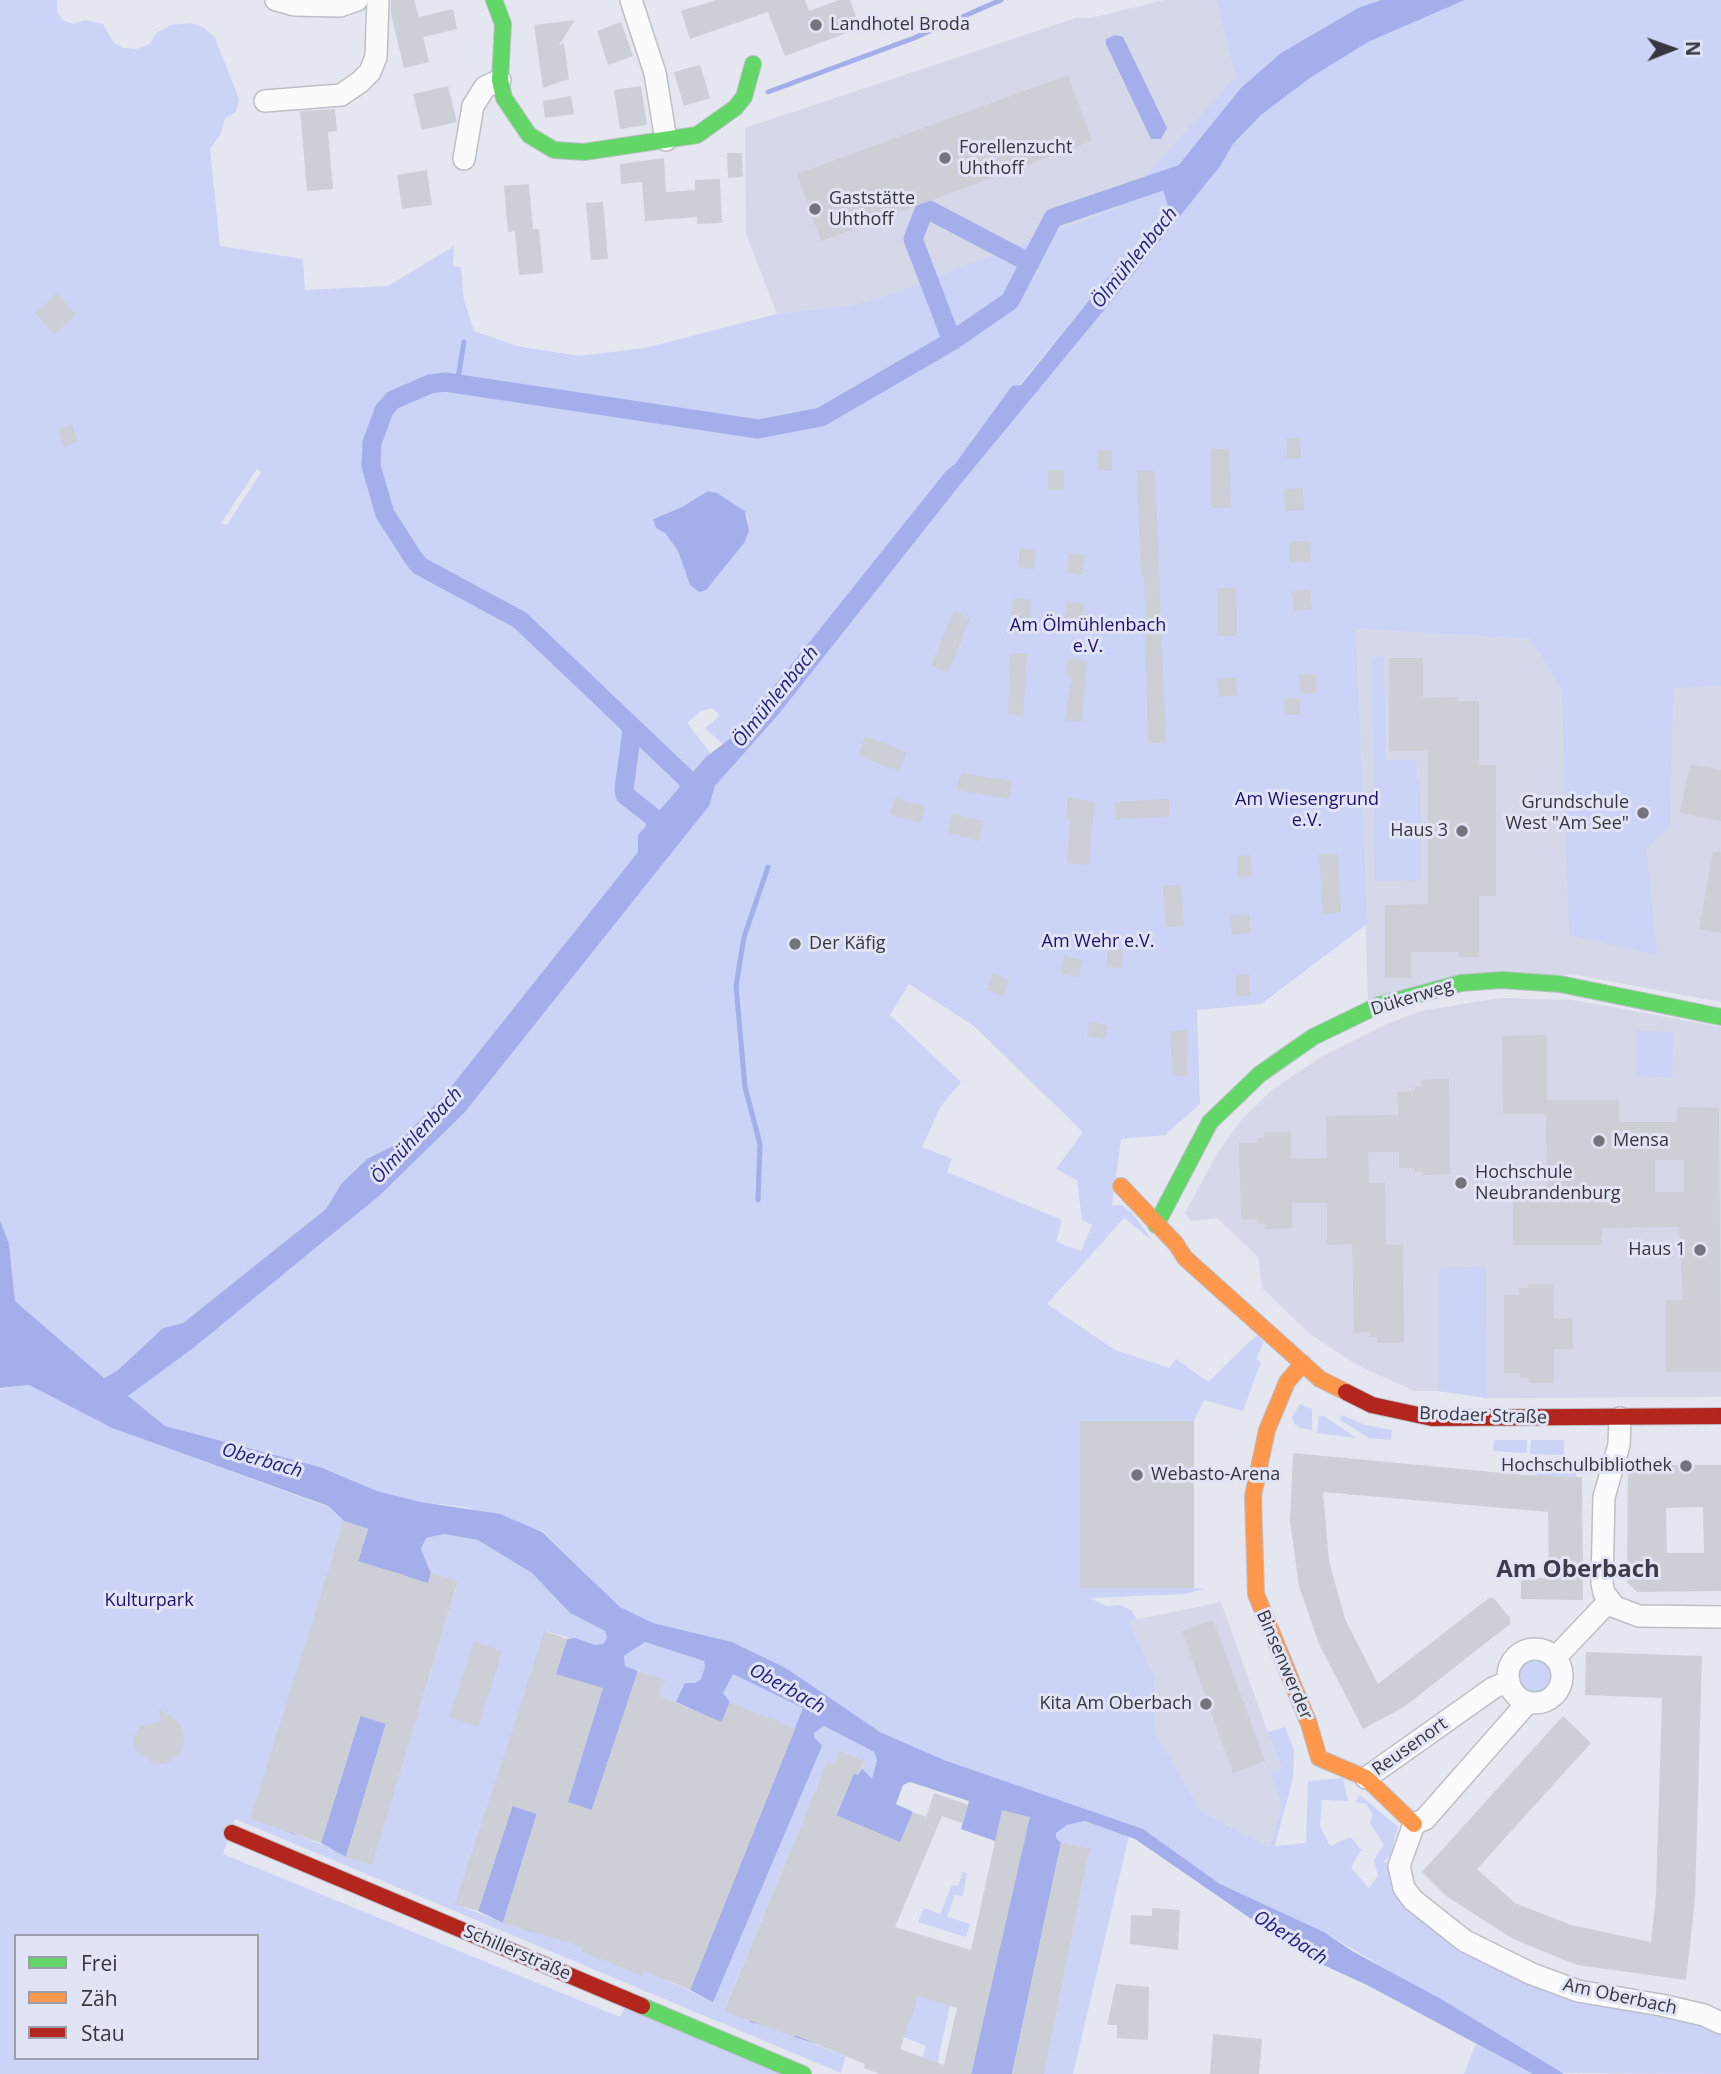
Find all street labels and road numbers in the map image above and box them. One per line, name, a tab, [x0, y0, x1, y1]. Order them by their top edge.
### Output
street label: Dükerweg	[1368, 975, 1456, 1021]
street label: Brodaer Straße	[1419, 1403, 1547, 1429]
street label: Binsenwerder	[1251, 1607, 1317, 1723]
street label: Reusenort	[1368, 1713, 1452, 1781]
street label: Schillerstraße	[460, 1921, 574, 1985]
street label: Am Oberbach	[1561, 1974, 1679, 2020]

